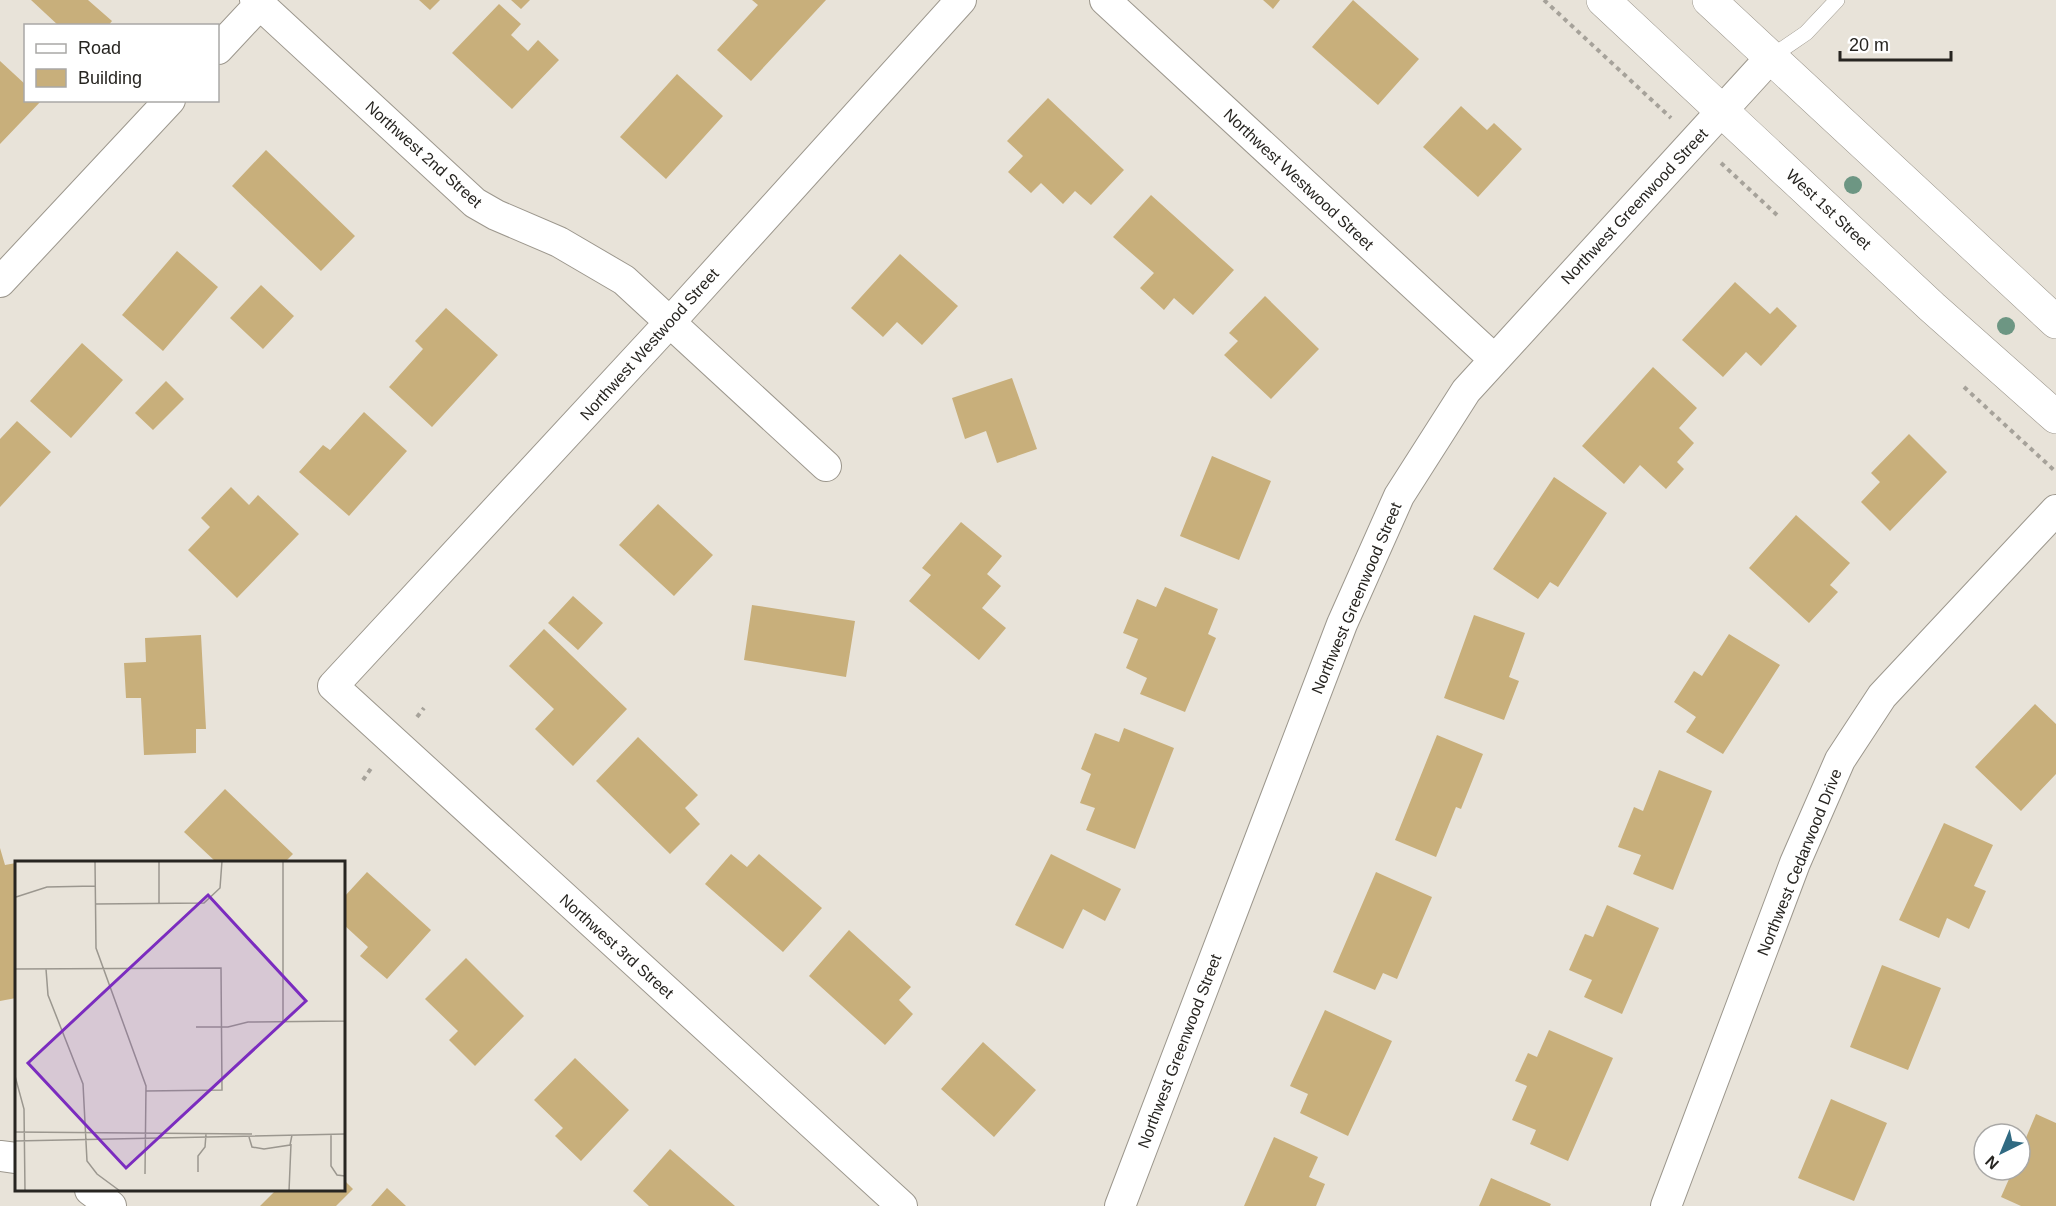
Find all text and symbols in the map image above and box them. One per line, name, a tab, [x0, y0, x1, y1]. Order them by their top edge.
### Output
legend	[24, 24, 219, 102]
scale bar	[1840, 24, 1951, 62]
text: 20 m	[1849, 35, 1889, 55]
text: Road	[78, 38, 121, 58]
text: Building	[78, 68, 142, 88]
street label: Northwest 2nd Street	[362, 98, 486, 211]
street label: Northwest Westwood Street	[1220, 106, 1377, 253]
street label: Northwest Greenwood Street	[1558, 125, 1711, 288]
street label: West 1st Street	[1783, 166, 1875, 253]
street label: Northwest Westwood Street	[577, 265, 722, 424]
street label: Northwest Greenwood Street	[1308, 499, 1405, 696]
street label: Northwest Cedarwood Drive	[1754, 766, 1845, 958]
inset map	[15, 861, 345, 1191]
street label: Northwest 3rd Street	[556, 891, 677, 1002]
street label: Northwest Greenwood Street	[1135, 951, 1225, 1151]
north arrow	[1972, 1122, 2032, 1182]
text: N	[1982, 1152, 2002, 1173]

